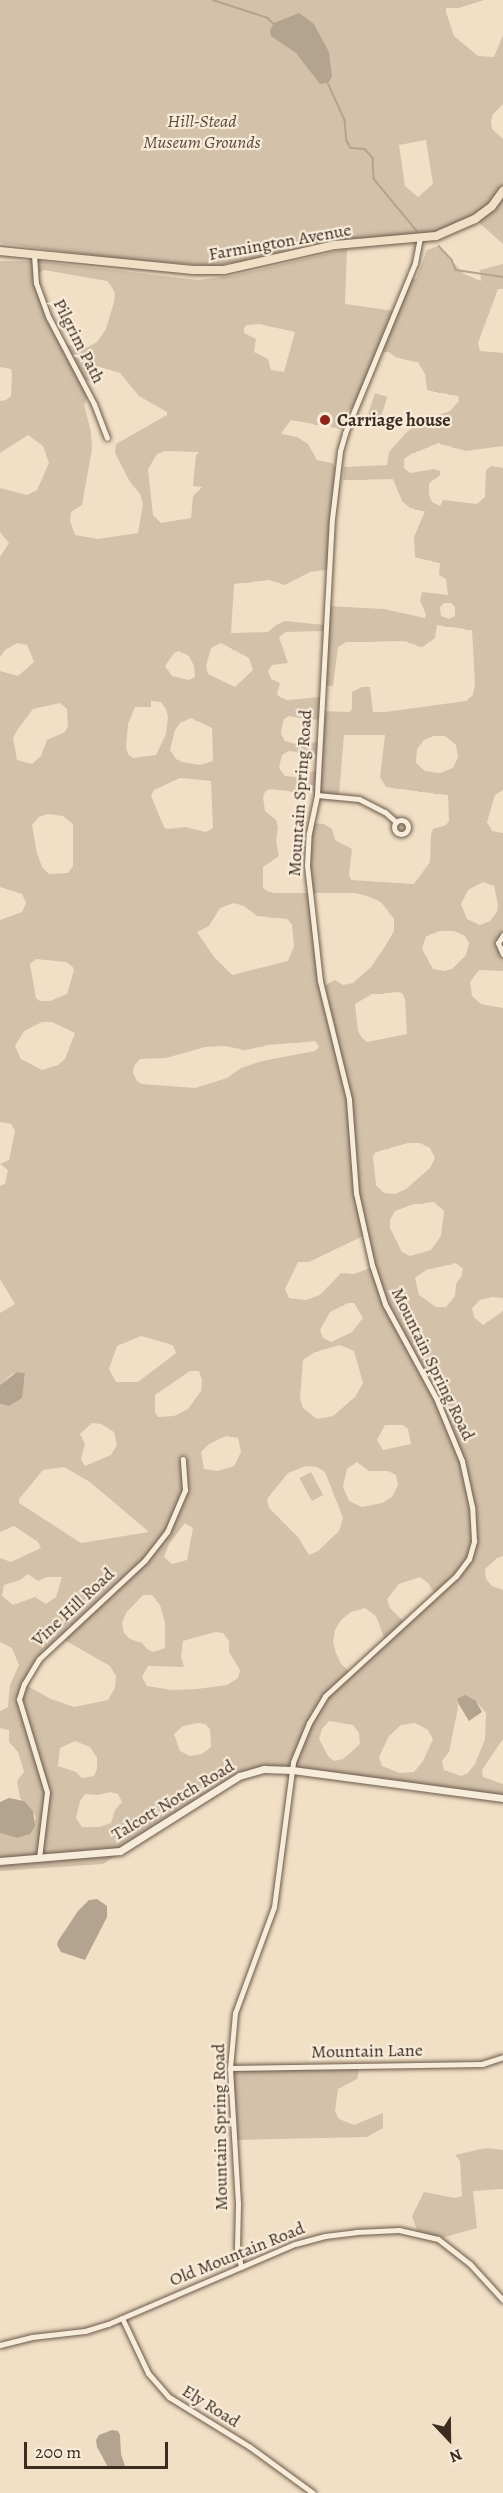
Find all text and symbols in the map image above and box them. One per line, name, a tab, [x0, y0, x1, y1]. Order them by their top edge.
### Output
park label: Hill-Stead Museum Grounds	[143, 111, 261, 154]
street label: Farmington Avenue	[207, 219, 353, 265]
street label: Pilgrim Path	[48, 295, 110, 387]
place label: Carriage house	[337, 409, 451, 431]
marker: Carriage house	[318, 413, 332, 427]
street label: Mountain Spring Road	[283, 709, 317, 877]
street label: Mountain Spring Road	[387, 1284, 479, 1444]
street label: Vine Hill Road	[27, 1563, 119, 1651]
street label: Talcott Notch Road	[108, 1755, 238, 1845]
street label: Mountain Lane	[311, 2039, 423, 2063]
street label: Mountain Spring Road	[208, 2043, 232, 2211]
street label: Old Mountain Road	[166, 2217, 308, 2291]
street label: Ely Road	[178, 2380, 244, 2432]
north arrow	[419, 2409, 479, 2469]
scale bar	[27, 2430, 171, 2468]
text: 200 m	[35, 2440, 81, 2464]
text: N	[446, 2443, 465, 2468]

